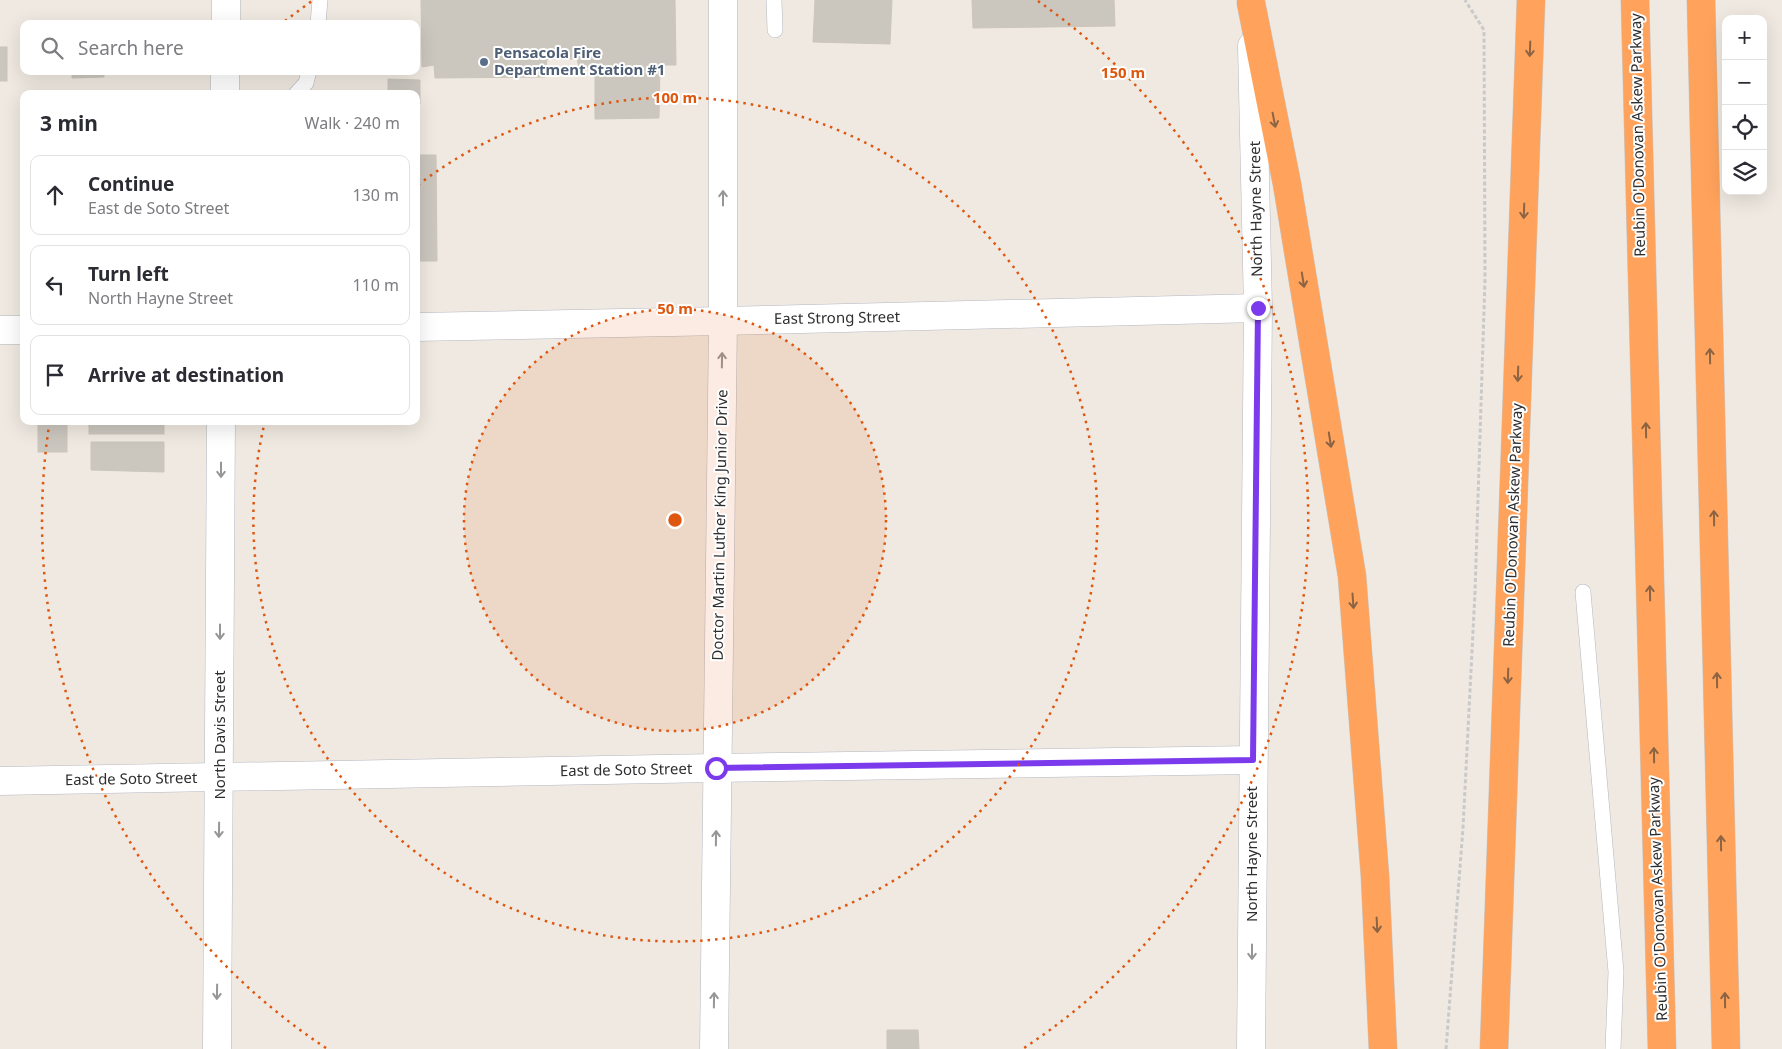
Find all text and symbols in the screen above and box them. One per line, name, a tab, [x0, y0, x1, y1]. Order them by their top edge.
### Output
street label: Reubin O'Donovan Askew Parkway	[1625, 13, 1649, 257]
map controls	[1722, 15, 1767, 195]
button: +	[1722, 15, 1767, 60]
search box	[20, 20, 420, 75]
icon: search	[38, 34, 66, 62]
text: Search here	[78, 35, 184, 61]
one-way arrow	[1525, 40, 1535, 56]
place label: Pensacola Fire Department Station #1	[494, 42, 665, 79]
marker: Pensacola Fire Department Station #1	[478, 56, 490, 68]
button: −	[1722, 60, 1767, 105]
text: 150 m	[1101, 62, 1145, 82]
text: 100 m	[653, 87, 697, 107]
button: locate	[1722, 105, 1767, 150]
text: 3 min	[40, 109, 98, 137]
one-way arrow	[1270, 111, 1280, 127]
text: Walk · 240 m	[305, 112, 400, 134]
street label: North Hayne Street	[1244, 140, 1266, 277]
button: layers	[1722, 150, 1767, 195]
text: Continue	[88, 171, 174, 197]
icon: ahead	[41, 181, 69, 209]
text: 130 m	[352, 184, 399, 206]
one-way arrow	[718, 190, 728, 206]
text: East de Soto Street	[88, 197, 229, 219]
one-way arrow	[1519, 203, 1528, 219]
text: Turn left	[88, 261, 169, 287]
icon: left	[41, 271, 69, 299]
one-way arrow	[1298, 271, 1308, 287]
text: 110 m	[352, 274, 399, 296]
text: North Hayne Street	[88, 287, 233, 309]
route end	[1247, 297, 1270, 320]
text: 50 m	[657, 298, 693, 318]
street label: East Strong Street	[774, 306, 901, 328]
one-way arrow	[1705, 348, 1715, 364]
one-way arrow	[717, 353, 727, 369]
icon: arrive	[41, 361, 69, 389]
text: Arrive at destination	[88, 362, 284, 388]
one-way arrow	[1513, 365, 1523, 381]
street label: Doctor Martin Luther King Junior Drive	[707, 389, 731, 661]
street label: Reubin O'Donovan Askew Parkway	[1498, 402, 1526, 647]
one-way arrow	[1641, 423, 1651, 439]
one-way arrow	[1325, 432, 1335, 448]
one-way arrow	[216, 462, 226, 478]
one-way arrow	[1709, 510, 1718, 526]
centre of rings	[666, 511, 684, 529]
one-way arrow	[1645, 585, 1655, 602]
one-way arrow	[1349, 593, 1358, 609]
one-way arrow	[215, 624, 225, 640]
one-way arrow	[1503, 668, 1512, 684]
street label: North Davis Street	[209, 670, 229, 800]
one-way arrow	[1713, 673, 1722, 689]
one-way arrow	[1649, 748, 1659, 764]
route start	[705, 757, 728, 780]
street label: East de Soto Street	[560, 758, 693, 780]
street label: East de Soto Street	[65, 767, 198, 789]
street label: Reubin O'Donovan Askew Parkway	[1643, 776, 1671, 1021]
street label: North Hayne Street	[1241, 785, 1261, 922]
one-way arrow	[214, 822, 224, 838]
one-way arrow	[711, 830, 721, 846]
one-way arrow	[1717, 835, 1726, 851]
one-way arrow	[1372, 916, 1381, 932]
one-way arrow	[1247, 944, 1257, 960]
one-way arrow	[212, 984, 222, 1000]
one-way arrow	[709, 993, 719, 1009]
one-way arrow	[1720, 993, 1730, 1009]

